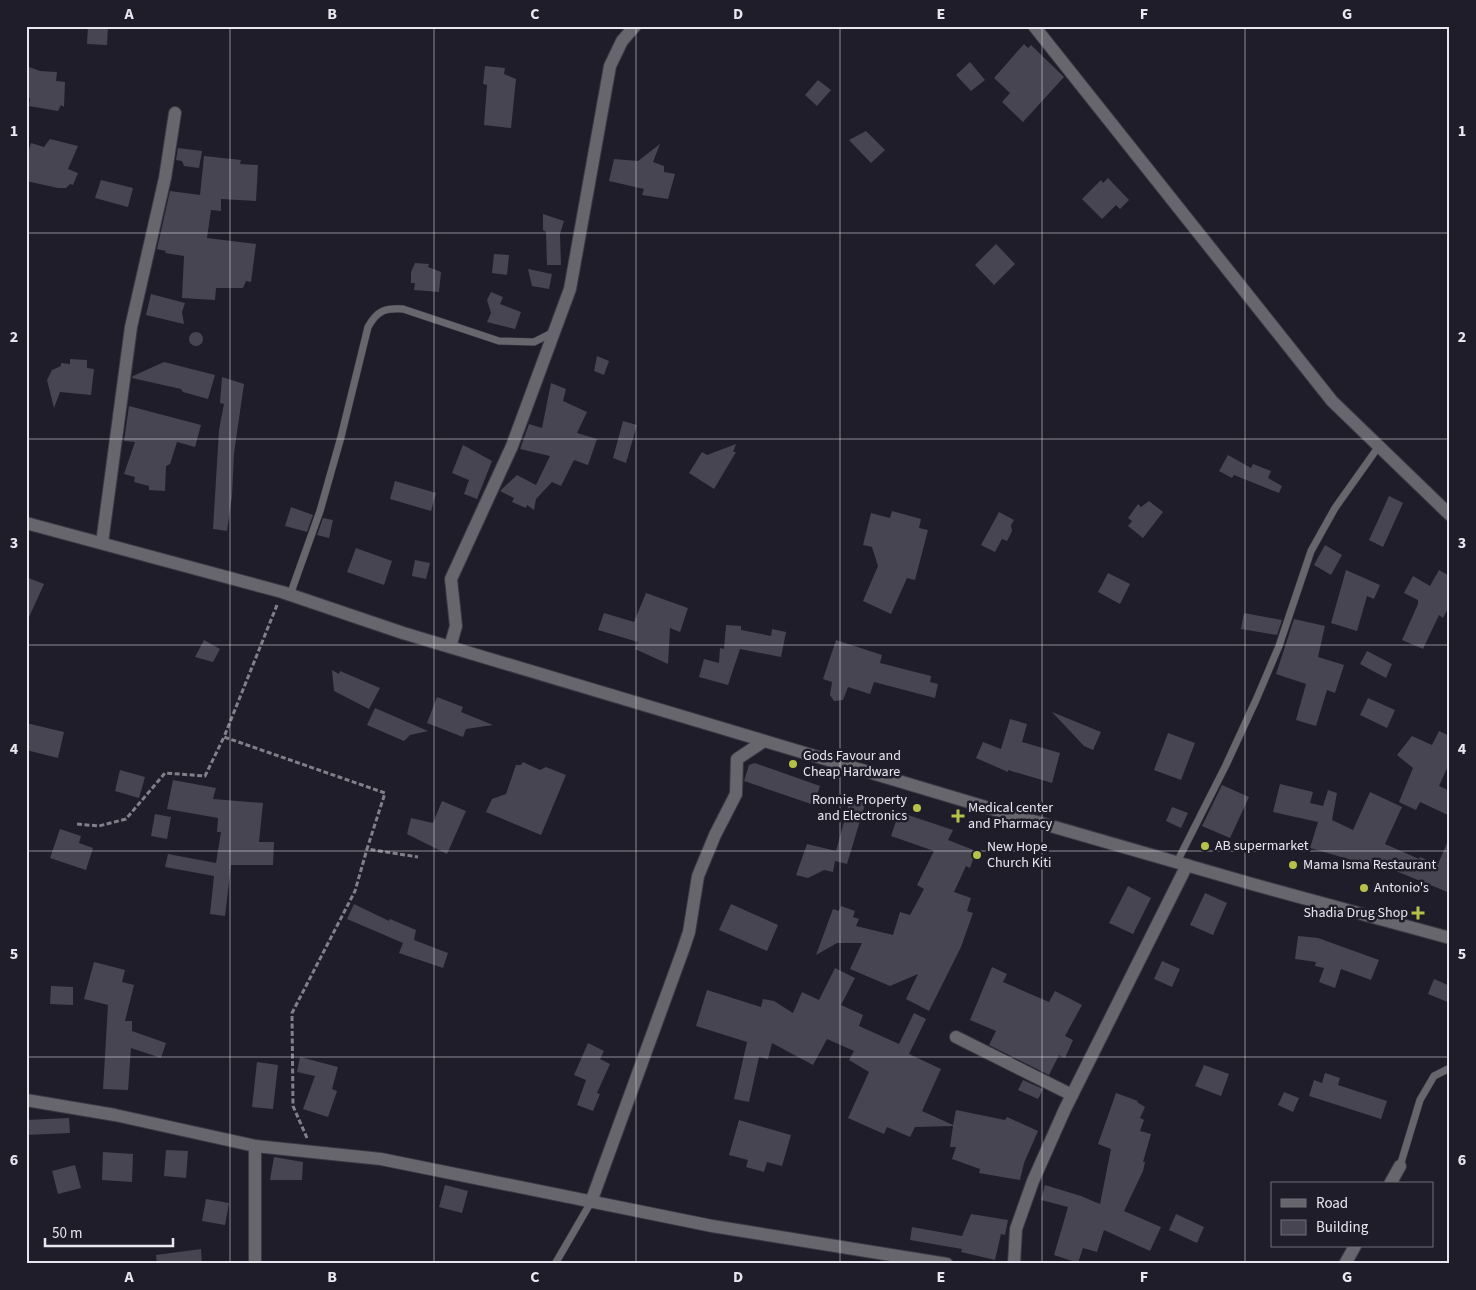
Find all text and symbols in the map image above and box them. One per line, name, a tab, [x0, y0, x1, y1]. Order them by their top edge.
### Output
text: A	[123, 3, 134, 25]
text: B	[327, 3, 337, 25]
text: C	[530, 3, 540, 25]
text: D	[733, 3, 743, 25]
text: E	[937, 3, 945, 25]
text: F	[1140, 3, 1148, 25]
text: G	[1342, 3, 1352, 25]
text: 1	[10, 120, 18, 142]
text: 1	[1458, 120, 1466, 142]
text: 2	[10, 326, 18, 348]
text: 2	[1458, 326, 1466, 348]
text: 3	[10, 532, 18, 554]
text: 3	[1458, 532, 1466, 554]
text: 4	[10, 738, 19, 760]
text: 4	[1458, 738, 1467, 760]
place label: Gods Favour and Cheap Hardware	[803, 746, 901, 782]
marker: Gods Favour and Cheap Hardware	[787, 758, 799, 770]
place label: Ronnie Property and Electronics	[812, 790, 907, 826]
place label: Medical center and Pharmacy	[968, 798, 1053, 834]
marker: Ronnie Property and Electronics	[911, 802, 923, 814]
marker: Medical center and Pharmacy	[952, 810, 964, 822]
place label: AB supermarket	[1215, 836, 1309, 856]
place label: New Hope Church Kiti	[987, 837, 1051, 873]
marker: AB supermarket	[1199, 840, 1211, 852]
marker: New Hope Church Kiti	[971, 849, 983, 861]
place label: Mama Isma Restaurant	[1303, 855, 1436, 875]
marker: Mama Isma Restaurant	[1287, 859, 1299, 871]
place label: Antonio's	[1374, 878, 1429, 898]
marker: Antonio's	[1358, 882, 1370, 894]
place label: Shadia Drug Shop	[1303, 903, 1408, 923]
marker: Shadia Drug Shop	[1412, 907, 1424, 919]
text: 5	[10, 943, 18, 965]
text: 5	[1458, 943, 1466, 965]
text: 6	[10, 1149, 18, 1171]
text: 6	[1458, 1149, 1466, 1171]
legend	[1271, 1182, 1434, 1248]
text: Road	[1316, 1193, 1348, 1214]
scale bar	[45, 1215, 172, 1247]
text: Building	[1316, 1217, 1369, 1238]
text: 50 m	[52, 1223, 82, 1244]
text: A	[123, 1266, 134, 1288]
text: B	[327, 1266, 337, 1288]
text: C	[530, 1266, 540, 1288]
text: D	[733, 1266, 743, 1288]
text: E	[937, 1266, 945, 1288]
text: F	[1140, 1266, 1148, 1288]
text: G	[1342, 1266, 1352, 1288]

